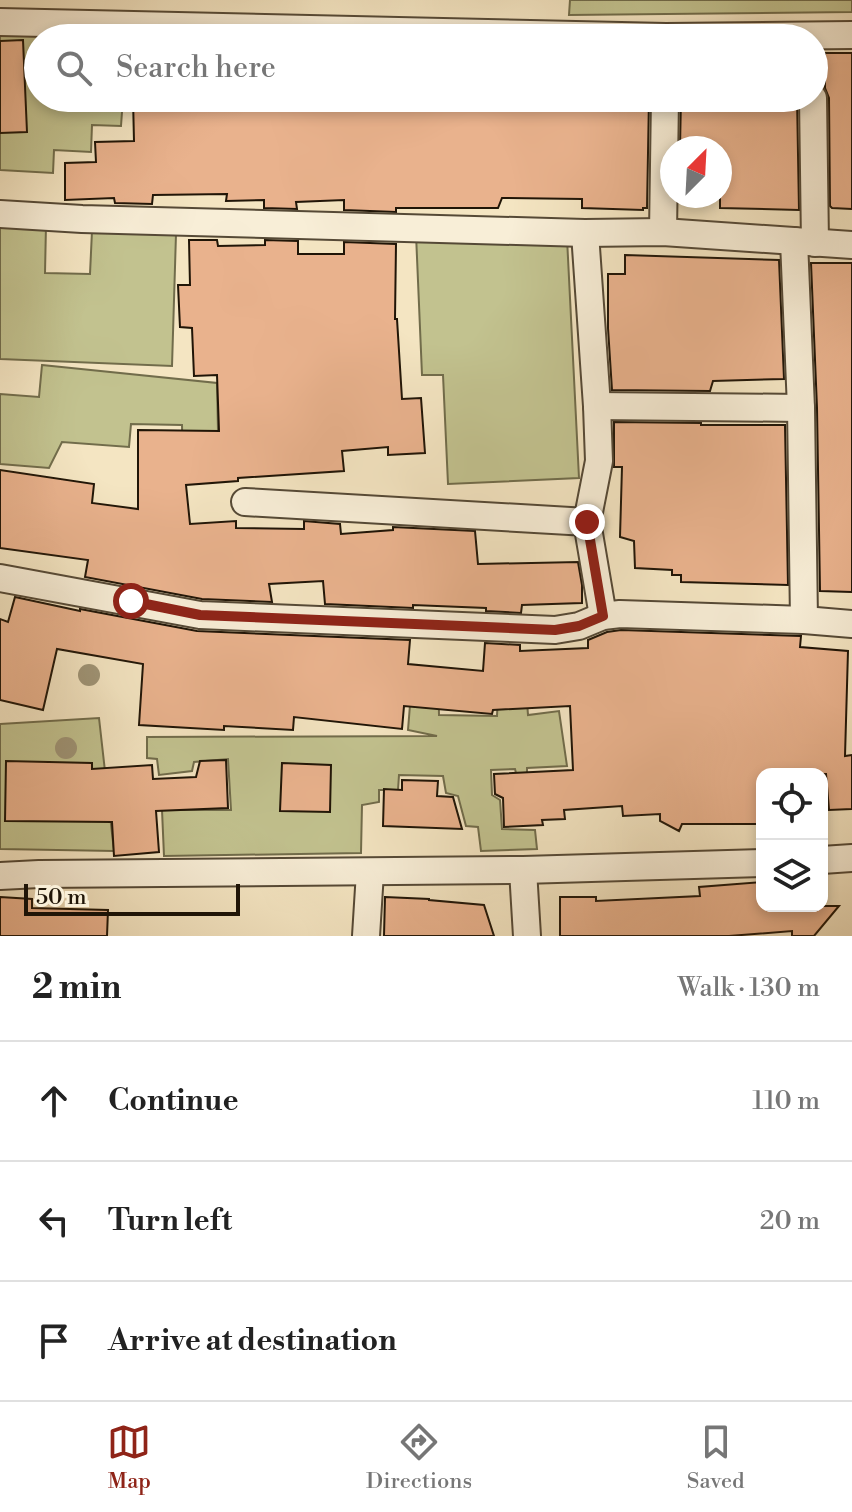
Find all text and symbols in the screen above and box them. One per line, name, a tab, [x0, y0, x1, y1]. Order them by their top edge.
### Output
search box	[24, 24, 828, 112]
icon: search	[52, 46, 96, 90]
text: Search here	[116, 49, 276, 87]
north arrow	[660, 136, 732, 208]
route end	[569, 504, 605, 540]
route start	[113, 583, 149, 619]
map controls	[756, 768, 828, 912]
button: locate	[756, 768, 828, 840]
button: layers	[756, 840, 828, 912]
scale bar	[24, 880, 240, 916]
text: 50 m	[36, 884, 87, 911]
text: 2 min	[32, 967, 121, 1009]
text: Walk · 130 m	[678, 972, 820, 1004]
icon: ahead	[32, 1079, 76, 1123]
text: Continue	[108, 1082, 239, 1120]
text: 110 m	[752, 1085, 820, 1117]
icon: left	[32, 1199, 76, 1243]
text: Turn left	[108, 1202, 232, 1240]
text: 20 m	[760, 1205, 820, 1237]
icon: arrive	[32, 1319, 76, 1363]
text: Arrive at destination	[108, 1322, 397, 1360]
tab: Map	[107, 1420, 151, 1495]
tab: Directions	[366, 1420, 472, 1495]
tab: Saved	[687, 1420, 745, 1495]

